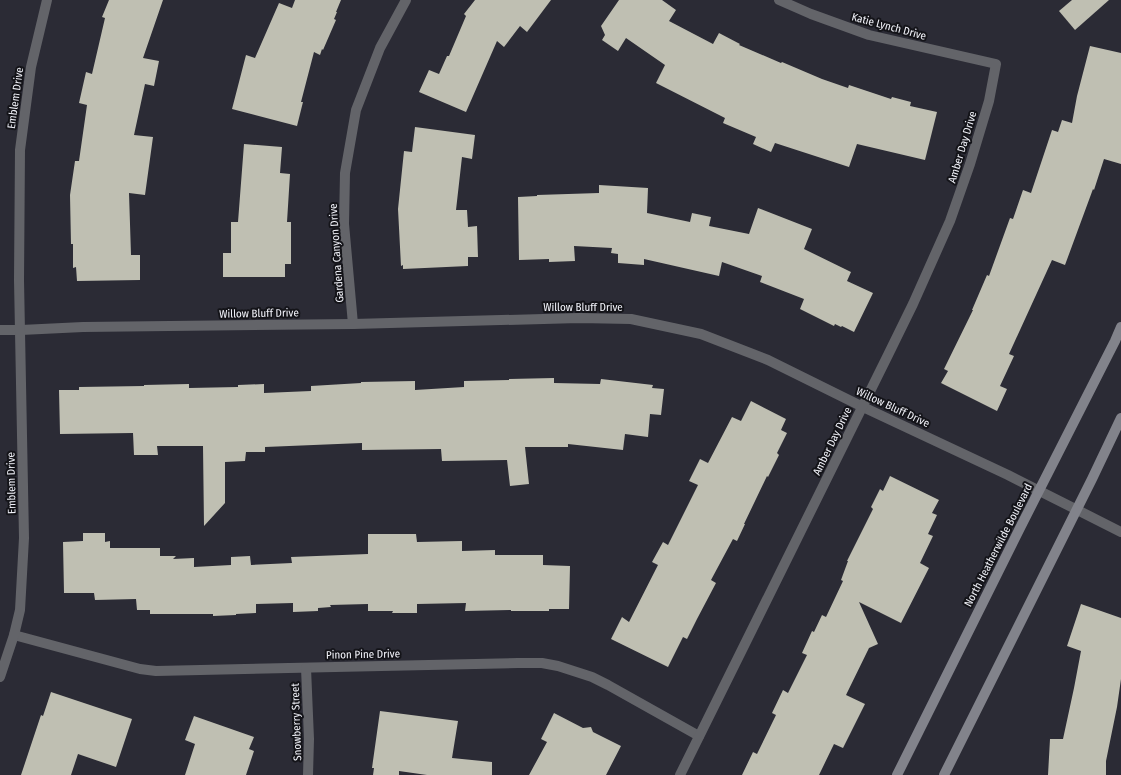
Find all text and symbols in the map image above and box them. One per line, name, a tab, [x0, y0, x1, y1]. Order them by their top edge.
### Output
street label: Katie Lynch Drive	[850, 10, 928, 43]
street label: Emblem Drive	[5, 66, 26, 130]
street label: Amber Day Drive	[945, 110, 980, 185]
street label: Gardena Canyon Drive	[327, 203, 346, 303]
street label: Willow Bluff Drive	[543, 301, 623, 314]
street label: Willow Bluff Drive	[219, 306, 299, 321]
street label: Willow Bluff Drive	[854, 385, 932, 430]
street label: Amber Day Drive	[810, 405, 855, 477]
street label: Emblem Drive	[4, 452, 19, 514]
street label: North Heatherwilde Boulevard	[962, 481, 1035, 609]
street label: Pinon Pine Drive	[326, 647, 400, 662]
street label: Snowberry Street	[289, 683, 304, 761]

